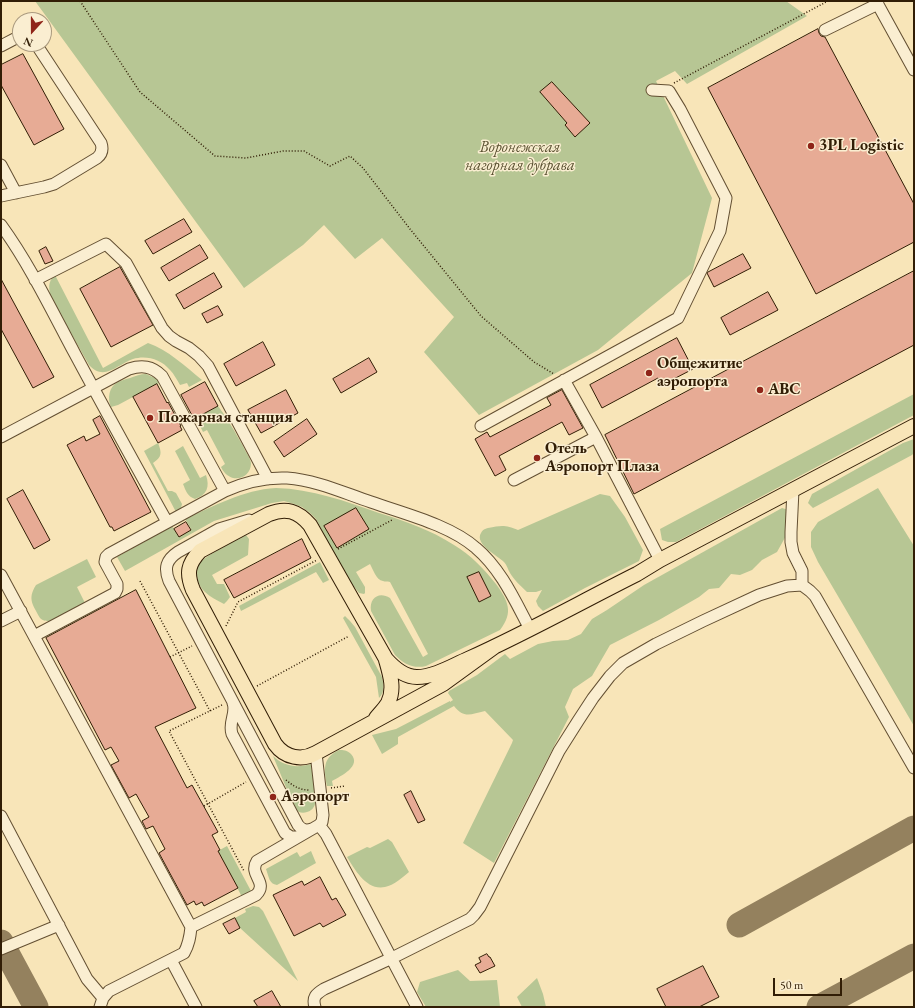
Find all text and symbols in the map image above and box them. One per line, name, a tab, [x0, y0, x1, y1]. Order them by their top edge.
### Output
north arrow	[12, 12, 52, 52]
text: N	[21, 34, 35, 50]
place label: 3PL Logistic	[819, 136, 904, 156]
park label: Воронежская нагорная дубрава	[465, 138, 575, 176]
marker: 3PL Logistic	[806, 141, 816, 151]
place label: Общежитие аэропорта	[657, 354, 742, 392]
marker: Общежитие аэропорта	[644, 368, 654, 378]
place label: ABC	[768, 380, 801, 400]
marker: ABC	[755, 385, 765, 395]
place label: Пожарная станция	[158, 408, 293, 428]
marker: Пожарная станция	[145, 413, 155, 423]
place label: Отель Аэропорт Плаза	[545, 439, 659, 477]
marker: Отель Аэропорт Плаза	[532, 453, 542, 463]
place label: Аэропорт	[281, 787, 349, 807]
marker: Аэропорт	[268, 792, 278, 802]
scale bar	[775, 970, 844, 996]
text: 50 m	[780, 977, 803, 993]

